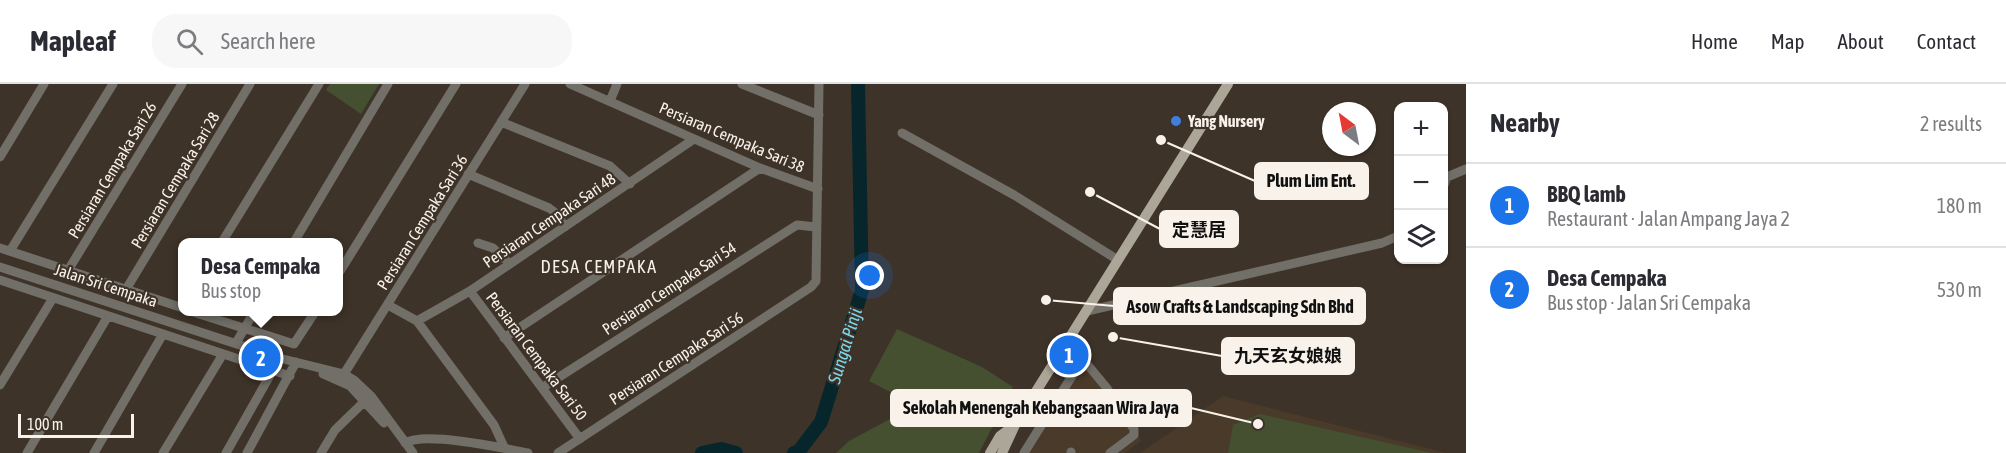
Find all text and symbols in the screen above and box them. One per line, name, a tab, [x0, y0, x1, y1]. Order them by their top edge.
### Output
search box	[152, 14, 572, 68]
text: Mapleaf	[30, 25, 116, 57]
icon: search	[173, 25, 206, 58]
text: Search here	[221, 28, 316, 54]
text: Home	[1691, 29, 1738, 53]
text: Map	[1771, 29, 1805, 53]
text: About	[1838, 29, 1884, 53]
text: Contact	[1917, 29, 1976, 53]
street label: Persiaran Cempaka Sari 38	[656, 98, 807, 177]
street label: Persiaran Cempaka Sari 26	[64, 99, 161, 242]
north arrow	[1322, 102, 1376, 156]
map controls	[1394, 102, 1448, 264]
button: +	[1394, 102, 1448, 156]
text: Nearby	[1490, 108, 1560, 138]
street label: Persiaran Cempaka Sari 28	[127, 109, 224, 252]
place label: Yang Nursery	[1187, 112, 1265, 130]
text: 2 results	[1920, 112, 1982, 135]
marker: Yang Nursery	[1169, 114, 1183, 128]
street label: Persiaran Cempaka Sari 36	[373, 151, 472, 293]
button: −	[1394, 156, 1448, 210]
callout: Plum Lim Ent.	[1255, 163, 1368, 199]
street label: Persiaran Cempaka Sari 48	[479, 169, 619, 272]
text: Plum Lim Ent.	[1266, 170, 1356, 191]
text: BBQ lamb	[1547, 181, 1626, 207]
text: 1	[1505, 194, 1514, 217]
text: 180 m	[1937, 194, 1982, 217]
text: Restaurant · Jalan Ampang Jaya 2	[1547, 207, 1790, 230]
button: layers	[1394, 210, 1448, 264]
callout: 定慧居	[1160, 211, 1238, 247]
text: 定慧居	[1172, 219, 1226, 240]
popup	[178, 238, 343, 316]
street label: Persiaran Cempaka Sari 54	[599, 238, 740, 339]
text: Desa Cempaka	[201, 253, 320, 279]
district label: DESA CEMPAKA	[541, 256, 657, 277]
street label: Jalan Sri Cempaka	[52, 260, 160, 311]
your location	[855, 261, 884, 290]
text: Desa Cempaka	[1547, 265, 1667, 291]
text: 2	[1505, 278, 1514, 301]
text: 530 m	[1937, 278, 1982, 301]
text: Bus stop	[201, 279, 261, 302]
street label: Persiaran Cempaka Sari 50	[482, 288, 591, 424]
callout: Asow Crafts & Landscaping Sdn Bhd	[1114, 288, 1365, 324]
text: Bus stop · Jalan Sri Cempaka	[1547, 291, 1751, 314]
text: Asow Crafts & Landscaping Sdn Bhd	[1125, 296, 1354, 317]
water label: Sungai Pinji	[823, 306, 866, 387]
street label: Persiaran Cempaka Sari 56	[606, 308, 747, 409]
pin: 1	[1050, 332, 1088, 378]
pin: 2	[242, 336, 280, 380]
callout: 九天玄女娘娘	[1222, 338, 1354, 374]
text: 九天玄女娘娘	[1234, 345, 1342, 366]
callout: Sekolah Menengah Kebangsaan Wira Jaya	[891, 390, 1191, 426]
text: Sekolah Menengah Kebangsaan Wira Jaya	[903, 397, 1179, 418]
scale bar	[18, 411, 134, 438]
text: 100 m	[27, 415, 63, 433]

